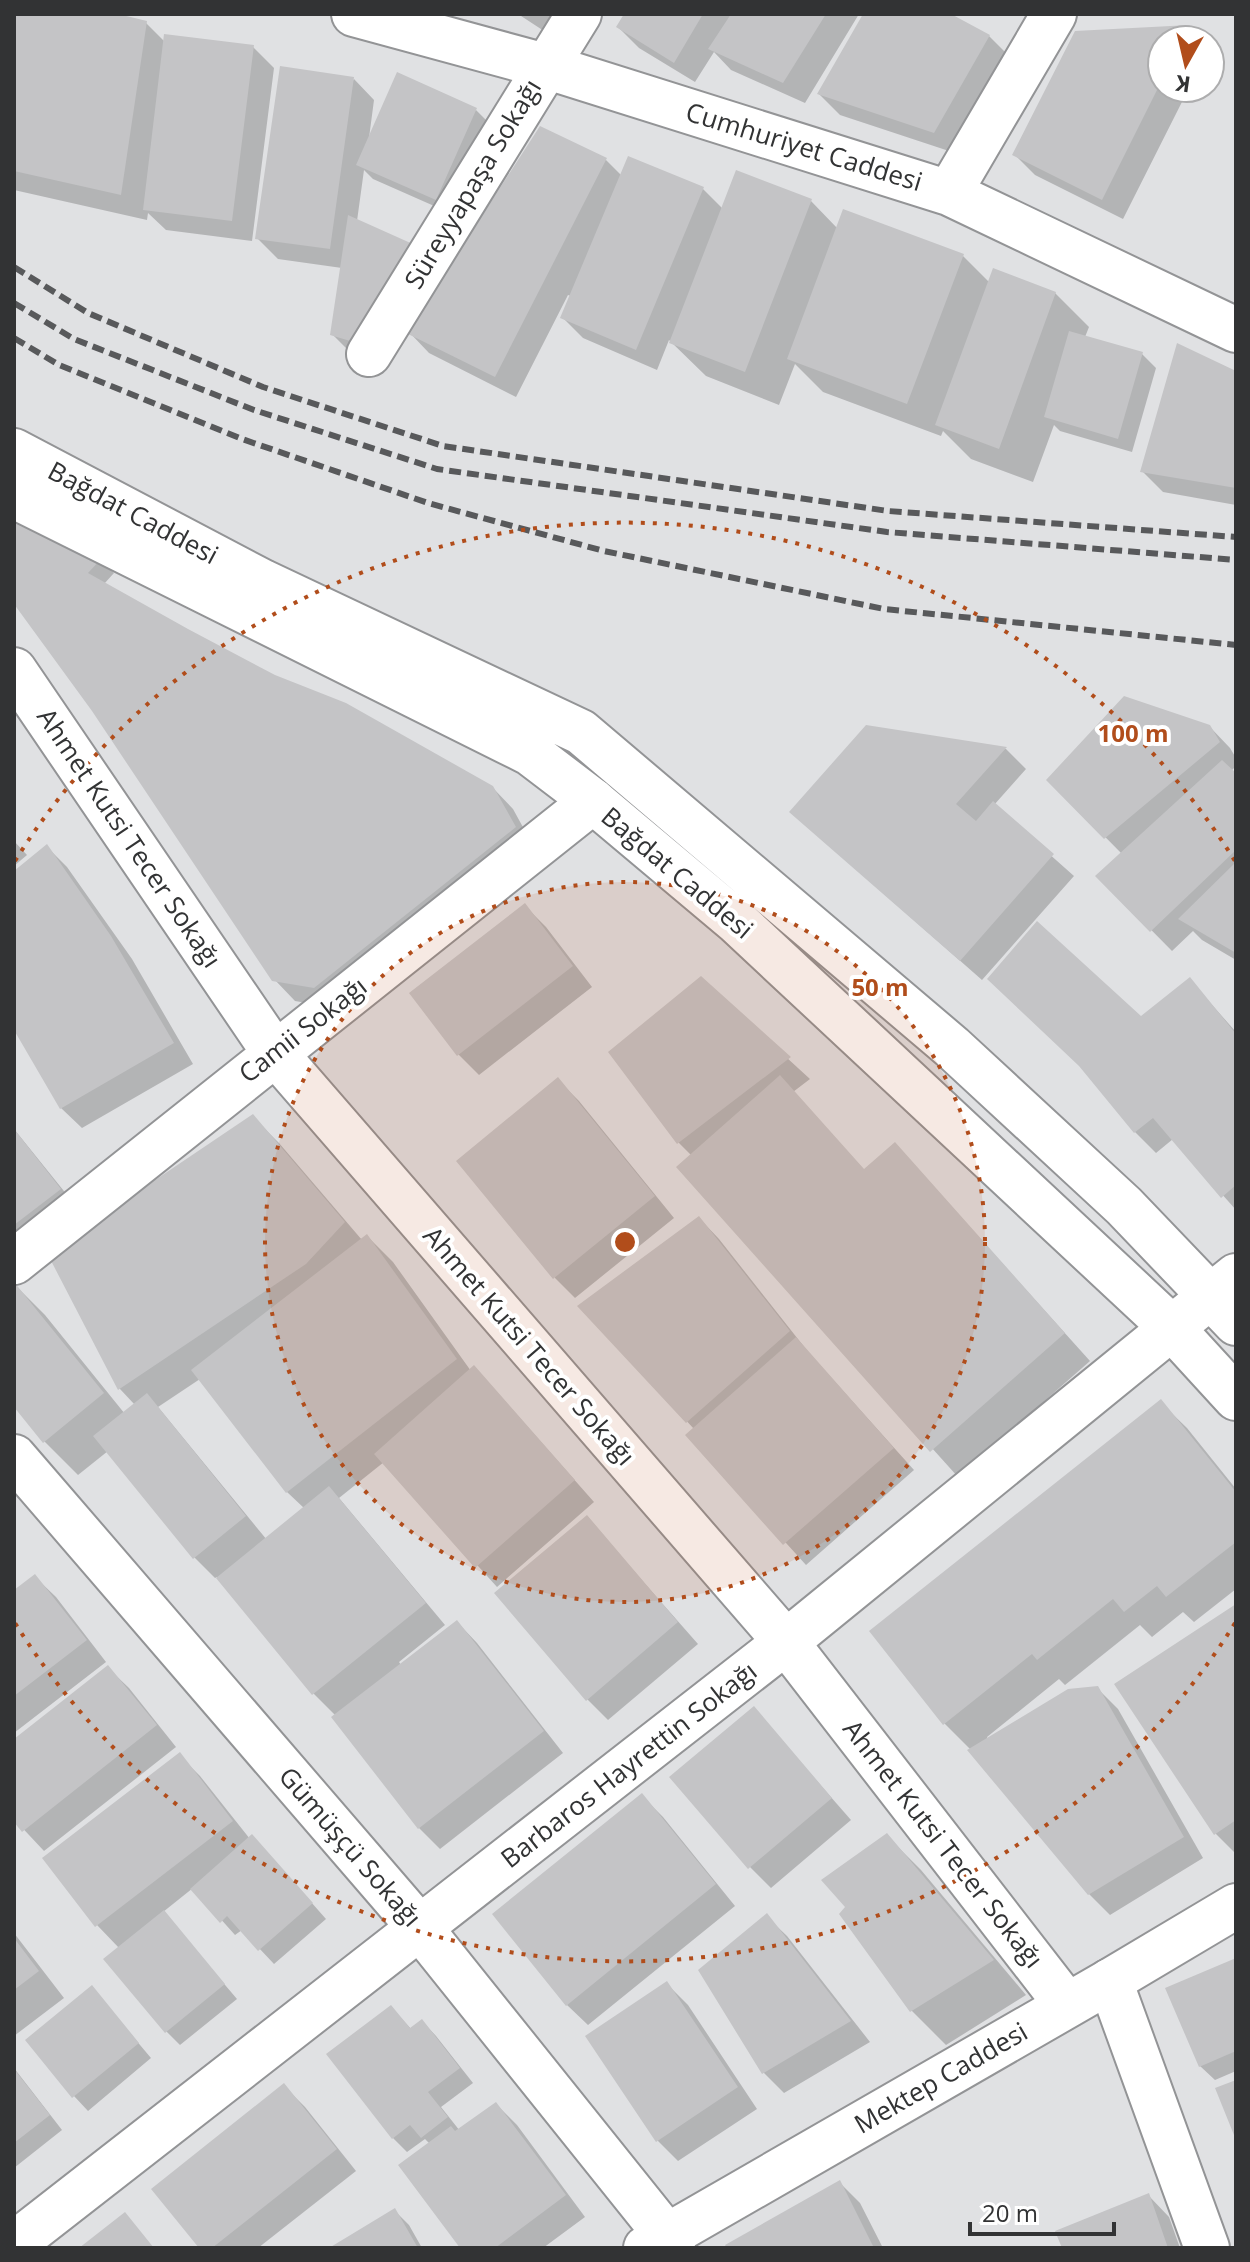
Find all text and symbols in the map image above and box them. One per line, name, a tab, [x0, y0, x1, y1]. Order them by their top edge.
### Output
north arrow	[1146, 24, 1226, 104]
text: K	[1173, 69, 1192, 101]
street label: Süreyyapaşa Sokağı	[395, 72, 549, 295]
street label: Cumhuriyet Caddesi	[682, 93, 927, 199]
street label: Bağdat Caddesi	[42, 452, 225, 572]
street label: Ahmet Kutsi Tecer Sokağı	[29, 701, 230, 974]
text: 100 m	[1098, 716, 1168, 749]
street label: Bağdat Caddesi	[594, 798, 761, 946]
street label: Camii Sokağı	[231, 968, 374, 1091]
text: 50 m	[851, 970, 909, 1003]
street label: Ahmet Kutsi Tecer Sokağı	[416, 1218, 644, 1473]
centre of rings	[611, 1228, 639, 1256]
street label: Barbaros Hayrettin Sokağı	[493, 1653, 764, 1876]
street label: Ahmet Kutsi Tecer Sokağı	[835, 1712, 1052, 1975]
street label: Gümüşçü Sokağı	[271, 1759, 430, 1934]
street label: Mektep Caddesi	[847, 2013, 1034, 2141]
scale bar	[970, 2186, 1114, 2236]
text: 20 m	[982, 2196, 1038, 2229]

